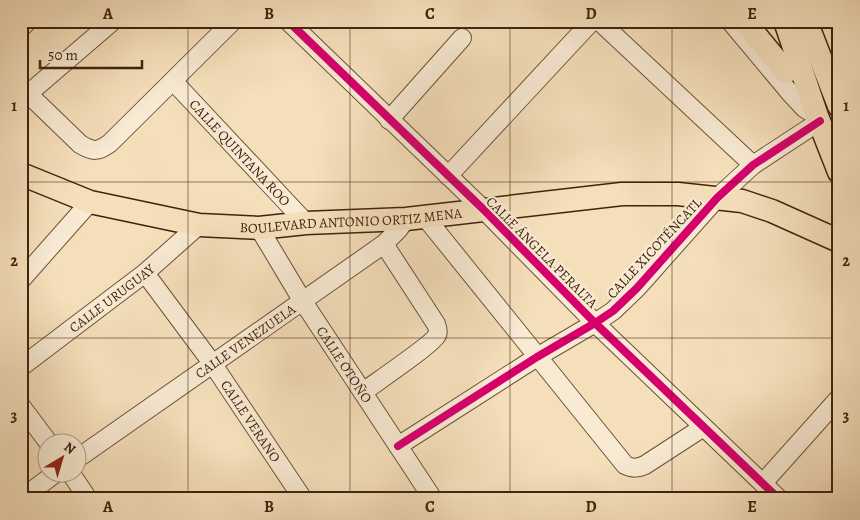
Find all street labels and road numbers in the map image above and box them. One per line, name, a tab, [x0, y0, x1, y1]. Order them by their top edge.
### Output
street label: CALLE QUINTANA ROO	[185, 95, 295, 211]
street label: CALLE ÁNGELA PERALTA	[482, 192, 602, 313]
street label: CALLE XICOTÉNCATL	[603, 193, 707, 303]
street label: BOULEVARD ANTONIO ORTIZ MENA	[239, 204, 464, 238]
street label: CALLE URUGUAY	[65, 259, 159, 337]
street label: CALLE VENEZUELA	[192, 299, 300, 383]
street label: CALLE OTOÑO	[312, 323, 376, 407]
street label: CALLE VERANO	[216, 377, 285, 466]

